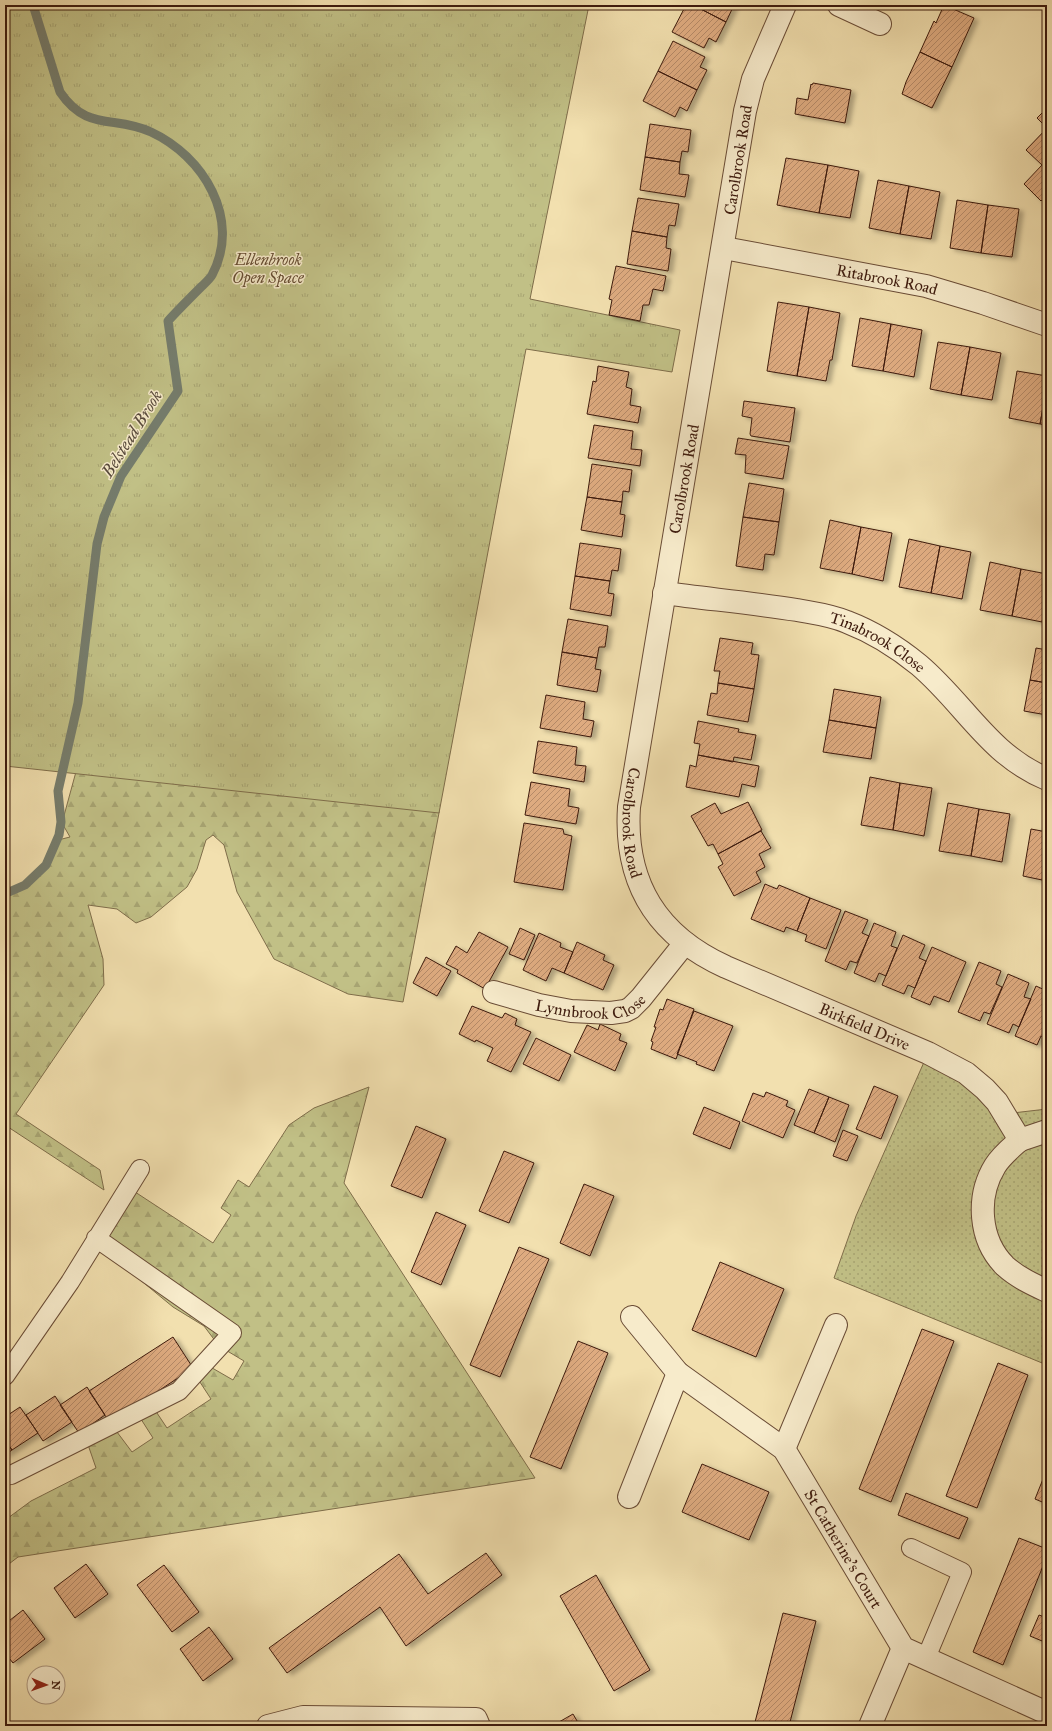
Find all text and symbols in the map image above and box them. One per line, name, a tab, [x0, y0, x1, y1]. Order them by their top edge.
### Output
street label: Carolbrook Road	[720, 104, 756, 216]
park label: Ellenbrook Open Space	[232, 250, 305, 288]
street label: Ritabrook Road	[835, 260, 940, 299]
water label: Belstead Brook	[97, 386, 167, 482]
street label: Carolbrook Road	[665, 423, 703, 535]
street label: Tinabrook Close	[828, 607, 930, 676]
street label: Carolbrook Road	[619, 766, 646, 880]
street label: Lynnbrook Close	[534, 990, 649, 1023]
street label: Birkfield Drive	[816, 998, 913, 1054]
street label: St Catherine's Court	[801, 1486, 887, 1612]
north arrow	[26, 1665, 66, 1705]
text: N	[49, 1680, 62, 1691]

